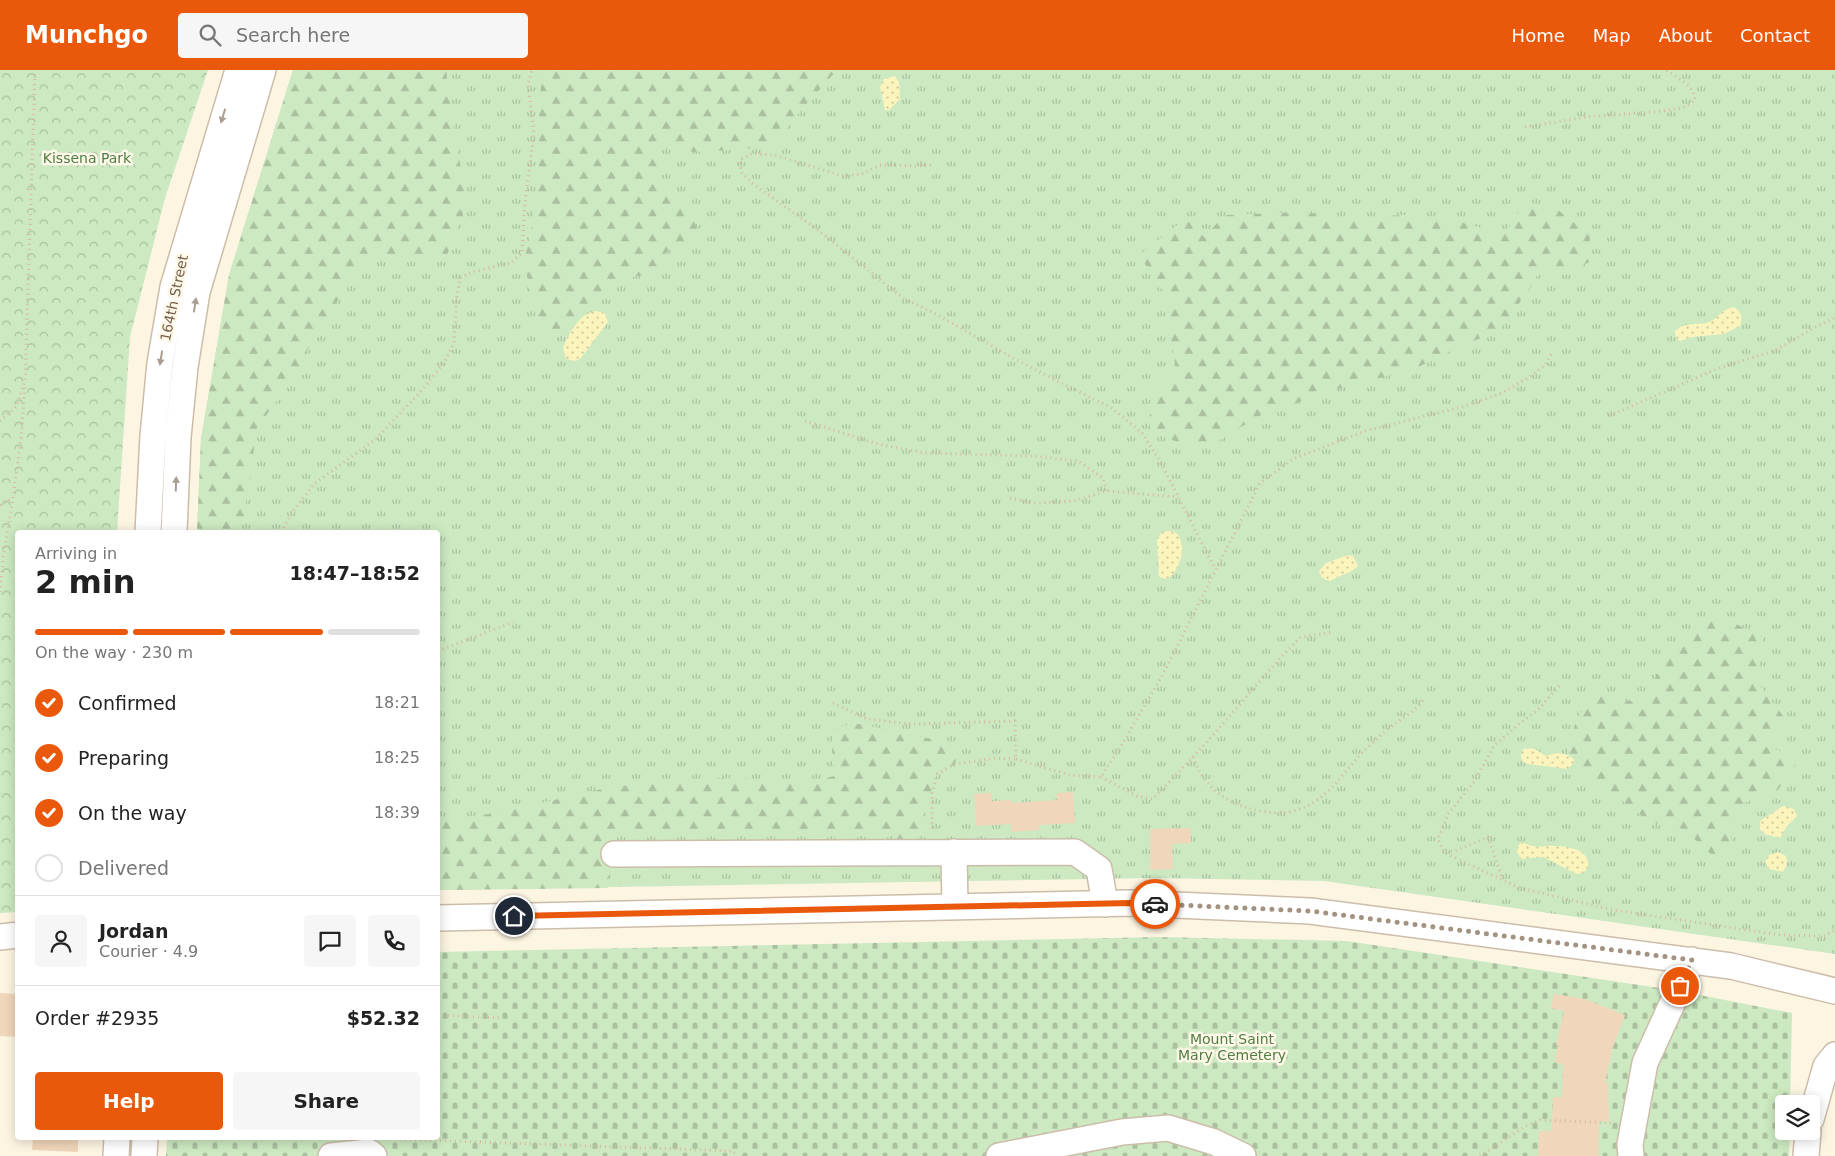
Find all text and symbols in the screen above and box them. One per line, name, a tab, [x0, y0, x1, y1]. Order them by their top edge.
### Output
search box	[178, 13, 528, 58]
text: Munchgo	[25, 21, 148, 49]
icon: search	[196, 21, 224, 49]
text: Search here	[236, 24, 350, 46]
text: Home	[1512, 25, 1565, 46]
text: Map	[1593, 25, 1631, 46]
text: About	[1659, 25, 1712, 46]
text: Contact	[1740, 25, 1810, 46]
one-way arrow	[219, 109, 227, 124]
park label: Kissena Park	[43, 150, 132, 166]
street label: 164th Street	[157, 253, 191, 343]
one-way arrow	[191, 297, 199, 313]
one-way arrow	[157, 351, 165, 367]
one-way arrow	[172, 476, 180, 492]
text: Arriving in	[35, 544, 117, 563]
text: 18:47–18:52	[290, 562, 420, 584]
text: 2 min	[35, 563, 136, 601]
text: On the way · 230 m	[35, 643, 193, 662]
icon: check	[35, 689, 63, 717]
text: Confirmed	[78, 692, 177, 714]
text: 18:21	[374, 693, 420, 712]
icon: check	[35, 744, 63, 772]
text: Preparing	[78, 747, 169, 769]
text: 18:25	[374, 748, 420, 767]
icon: check	[35, 799, 63, 827]
text: On the way	[78, 802, 187, 824]
text: 18:39	[374, 803, 420, 822]
text: Delivered	[78, 857, 169, 879]
courier	[1130, 879, 1180, 929]
icon: car	[1141, 890, 1169, 918]
pin	[493, 895, 535, 937]
icon: home	[500, 902, 528, 930]
button: person	[35, 915, 87, 967]
button: chat	[304, 915, 356, 967]
button: phone	[368, 915, 420, 967]
text: Jordan	[99, 920, 168, 942]
text: Courier · 4.9	[99, 942, 198, 961]
pin	[1659, 965, 1701, 1007]
icon: bag	[1666, 972, 1694, 1000]
text: Order #2935	[35, 1007, 159, 1029]
text: $52.32	[347, 1007, 420, 1029]
park label: Mount Saint Mary Cemetery	[1178, 1031, 1286, 1063]
button: Help	[35, 1072, 223, 1130]
button: Share	[233, 1072, 420, 1130]
map controls	[1775, 1095, 1820, 1140]
button: layers	[1775, 1095, 1820, 1140]

